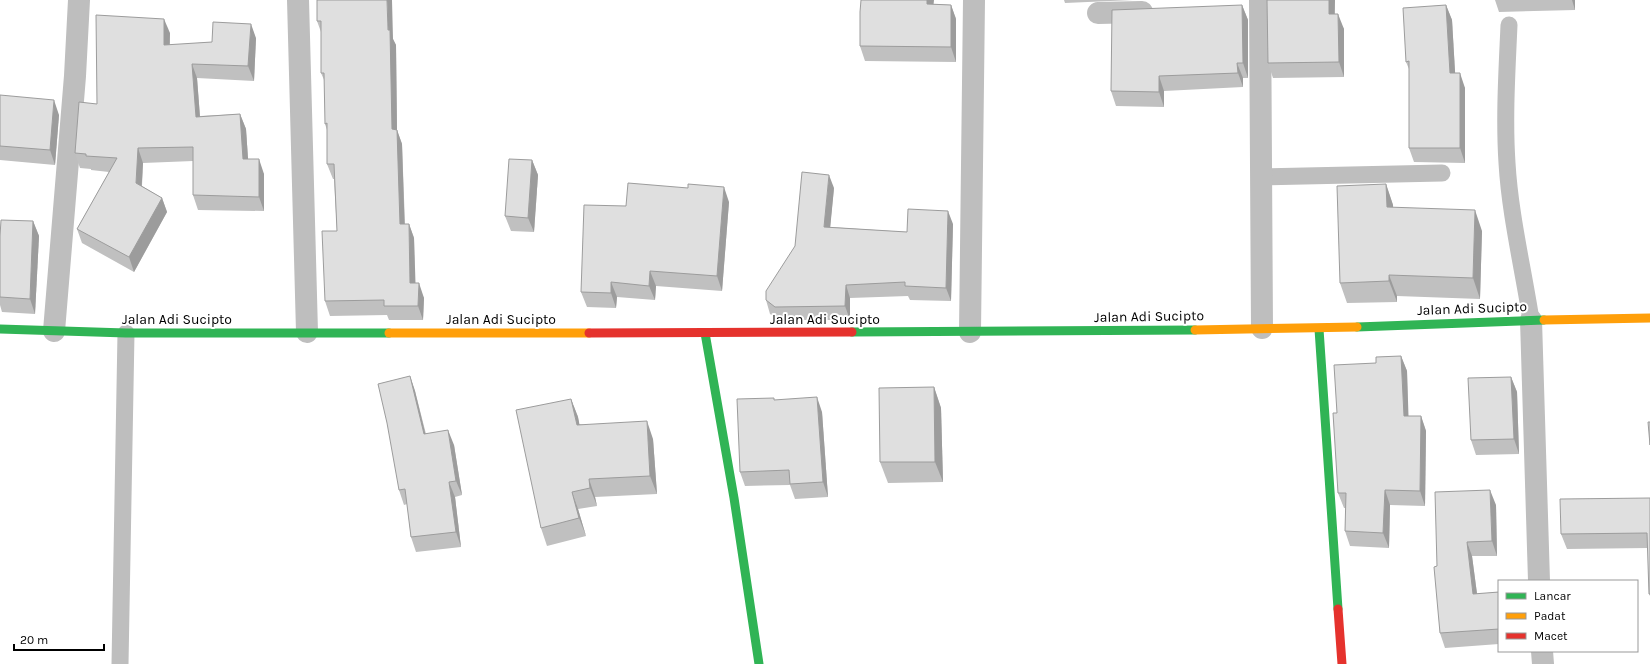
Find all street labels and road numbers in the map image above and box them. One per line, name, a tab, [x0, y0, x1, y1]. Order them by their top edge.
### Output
street label: Jalan Adi Sucipto	[1417, 298, 1527, 319]
street label: Jalan Adi Sucipto	[1094, 307, 1204, 326]
street label: Jalan Adi Sucipto	[122, 311, 232, 328]
street label: Jalan Adi Sucipto	[446, 311, 556, 328]
street label: Jalan Adi Sucipto	[770, 311, 880, 328]

